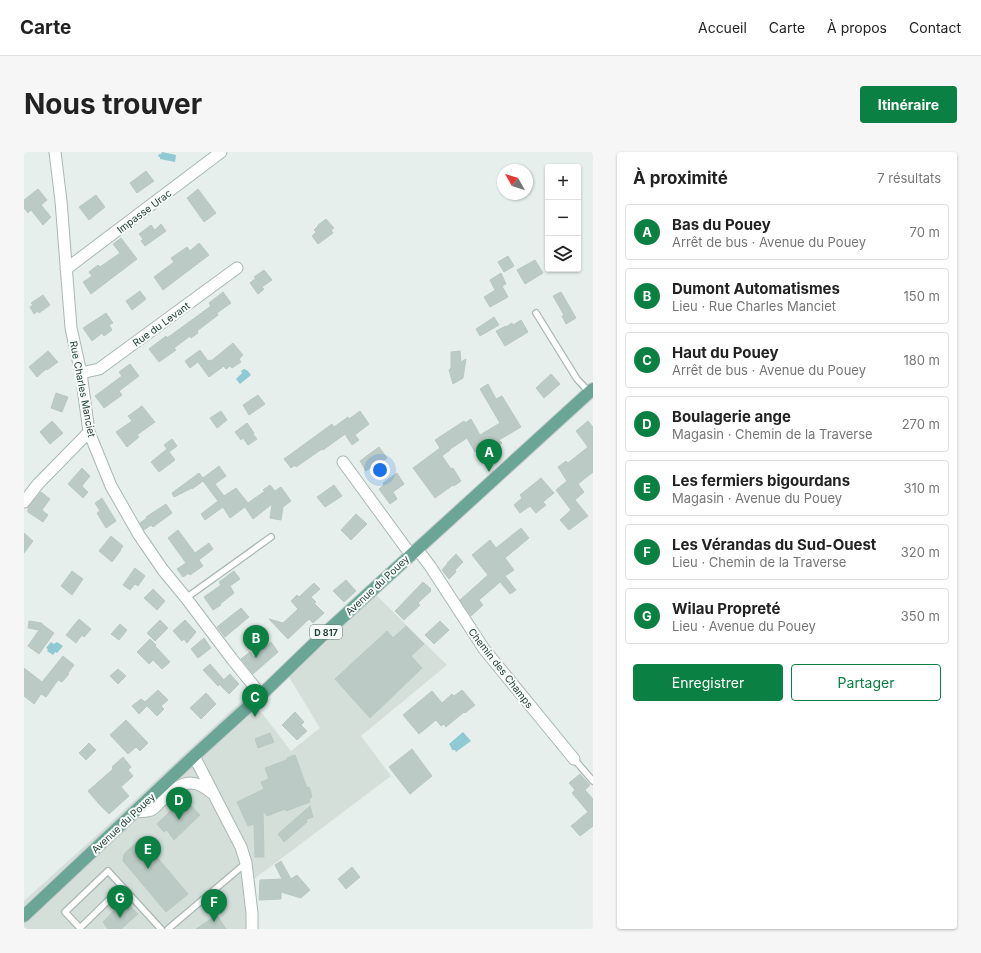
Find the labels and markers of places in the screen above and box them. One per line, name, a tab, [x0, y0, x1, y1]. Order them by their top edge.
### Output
pin: A	[476, 439, 502, 472]
pin: B	[243, 625, 269, 658]
pin: C	[242, 684, 268, 717]
pin: D	[166, 787, 192, 820]
pin: E	[135, 836, 161, 869]
pin: G	[107, 885, 133, 918]
pin: F	[201, 889, 227, 922]

